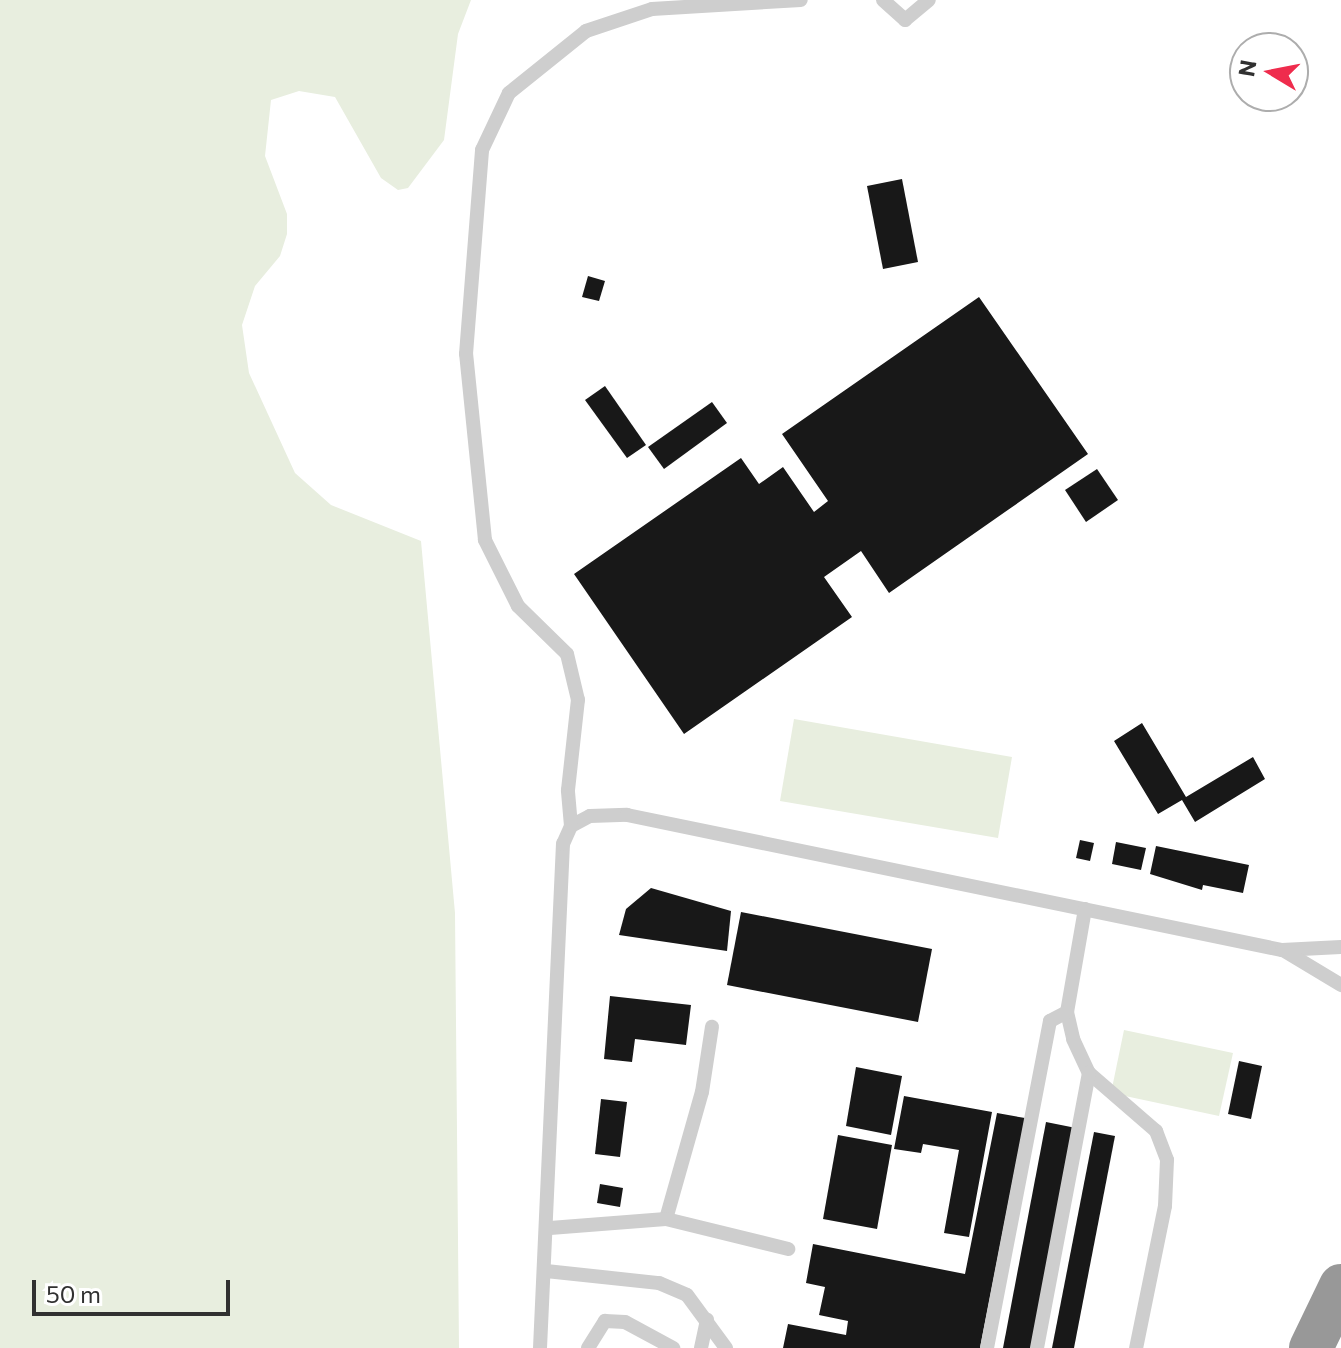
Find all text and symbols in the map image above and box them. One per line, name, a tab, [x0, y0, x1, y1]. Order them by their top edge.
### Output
north arrow	[1229, 32, 1309, 112]
text: N	[1232, 58, 1262, 79]
scale bar	[36, 1264, 234, 1314]
text: 50 m	[46, 1279, 101, 1308]

